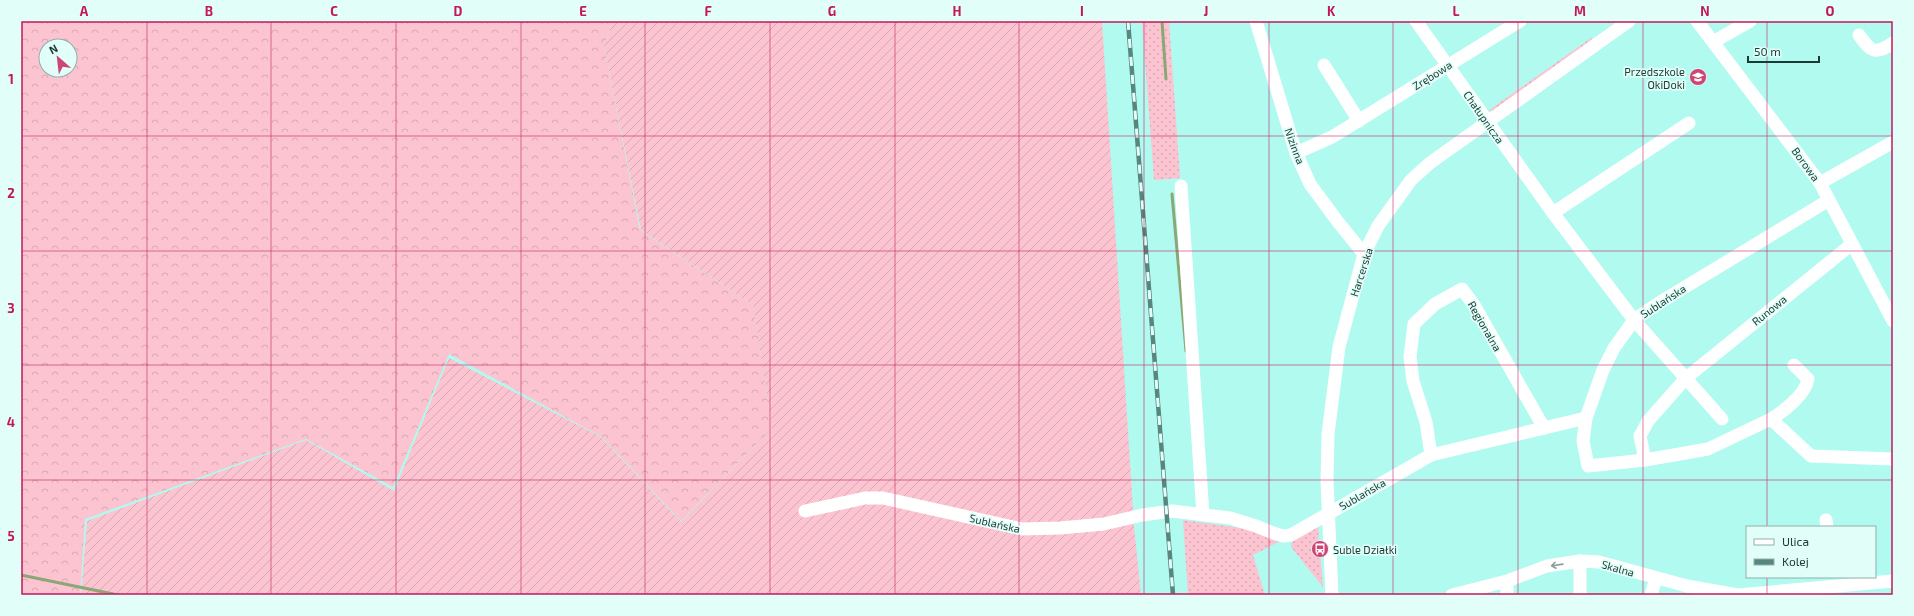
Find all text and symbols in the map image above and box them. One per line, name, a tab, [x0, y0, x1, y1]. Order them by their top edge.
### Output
text: A	[80, 3, 89, 19]
text: B	[205, 3, 213, 19]
text: C	[330, 3, 338, 19]
text: D	[454, 3, 463, 19]
text: E	[579, 3, 587, 19]
text: F	[704, 3, 712, 19]
text: G	[828, 3, 836, 19]
text: H	[953, 3, 962, 19]
text: I	[1080, 3, 1084, 19]
text: J	[1204, 3, 1208, 19]
text: K	[1327, 3, 1336, 19]
text: L	[1453, 3, 1460, 19]
text: M	[1574, 3, 1586, 19]
text: N	[1700, 3, 1710, 19]
text: O	[1826, 3, 1835, 19]
north arrow	[38, 38, 78, 78]
scale bar	[1748, 38, 1819, 64]
text: N	[47, 41, 60, 56]
text: 50 m	[1754, 44, 1781, 58]
street label: Zrębowa	[1410, 58, 1454, 92]
place label: Przedszkole OkiDoki	[1624, 65, 1685, 91]
school or university icon: Przedszkole OkiDoki	[1688, 67, 1708, 87]
text: 1	[8, 71, 14, 87]
street label: Chałupnicza	[1461, 88, 1507, 146]
street label: Nizinna	[1282, 126, 1308, 166]
street label: Borowa	[1789, 145, 1823, 183]
text: 2	[7, 185, 15, 201]
street label: Harcerska	[1347, 246, 1375, 298]
street label: Sublańska	[1638, 281, 1688, 321]
street label: Runowa	[1749, 292, 1789, 328]
street label: Regionalna	[1465, 299, 1505, 353]
text: 3	[7, 300, 15, 316]
text: 4	[7, 414, 15, 430]
street label: Sublańska	[1336, 475, 1388, 513]
street label: Sublańska	[968, 511, 1022, 535]
legend	[1746, 526, 1876, 578]
text: 5	[7, 528, 15, 544]
text: Ulica	[1782, 534, 1809, 548]
bus stop icon: Suble Działki	[1310, 539, 1330, 559]
place label: Suble Działki	[1333, 543, 1397, 556]
text: Kolej	[1782, 554, 1809, 569]
street label: Skalna	[1600, 557, 1636, 579]
one-way arrow	[1551, 561, 1564, 568]

